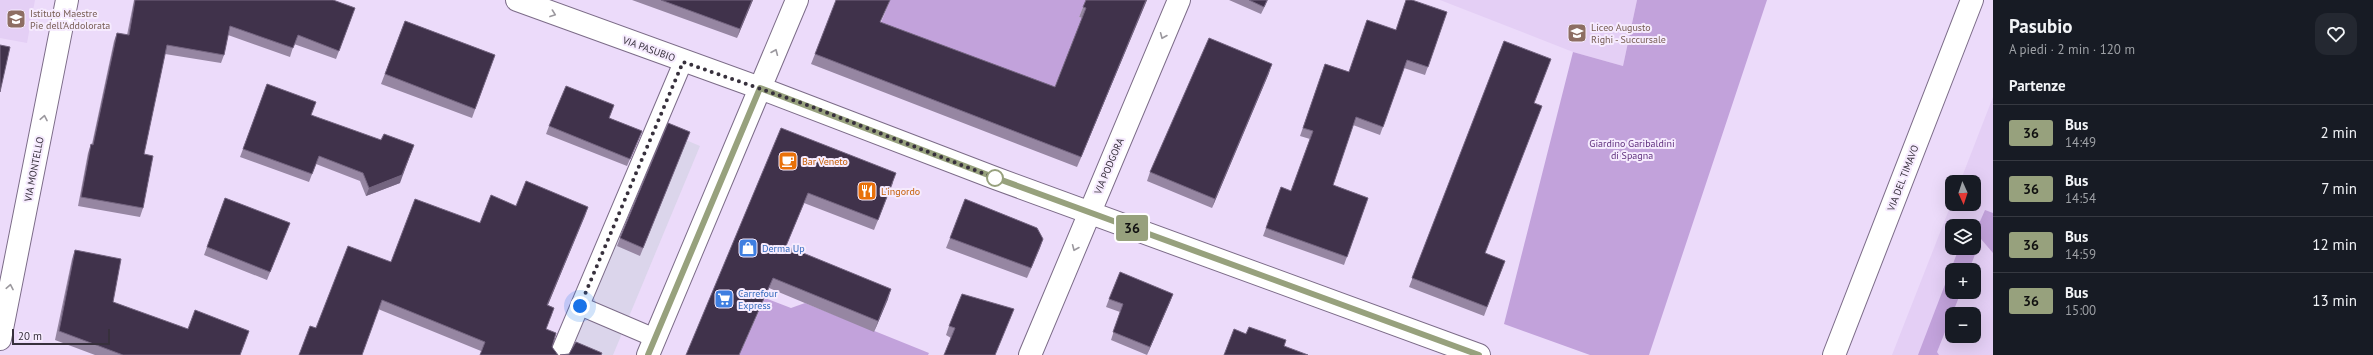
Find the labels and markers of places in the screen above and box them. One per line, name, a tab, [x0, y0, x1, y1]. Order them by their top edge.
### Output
place label: Istituto Maestre Pie dell'Addolorata	[30, 7, 110, 32]
school or university icon: Istituto Maestre Pie dell'Addolorata	[5, 8, 27, 30]
place label: Liceo Augusto Righi - Succursale	[1591, 21, 1666, 46]
school or university icon: Liceo Augusto Righi - Succursale	[1566, 22, 1588, 44]
cafe icon: Bar Veneto	[777, 150, 799, 172]
place label: Bar Veneto	[802, 155, 848, 168]
unlabelled marker	[986, 169, 1004, 187]
restaurant icon: L'ingordo	[856, 180, 878, 202]
place label: L'ingordo	[881, 185, 920, 198]
shop icon: Derma Up	[737, 237, 759, 259]
place label: Derma Up	[762, 242, 805, 255]
place label: Carrefour Express	[738, 287, 778, 312]
supermarket icon: Carrefour Express	[713, 288, 735, 310]

